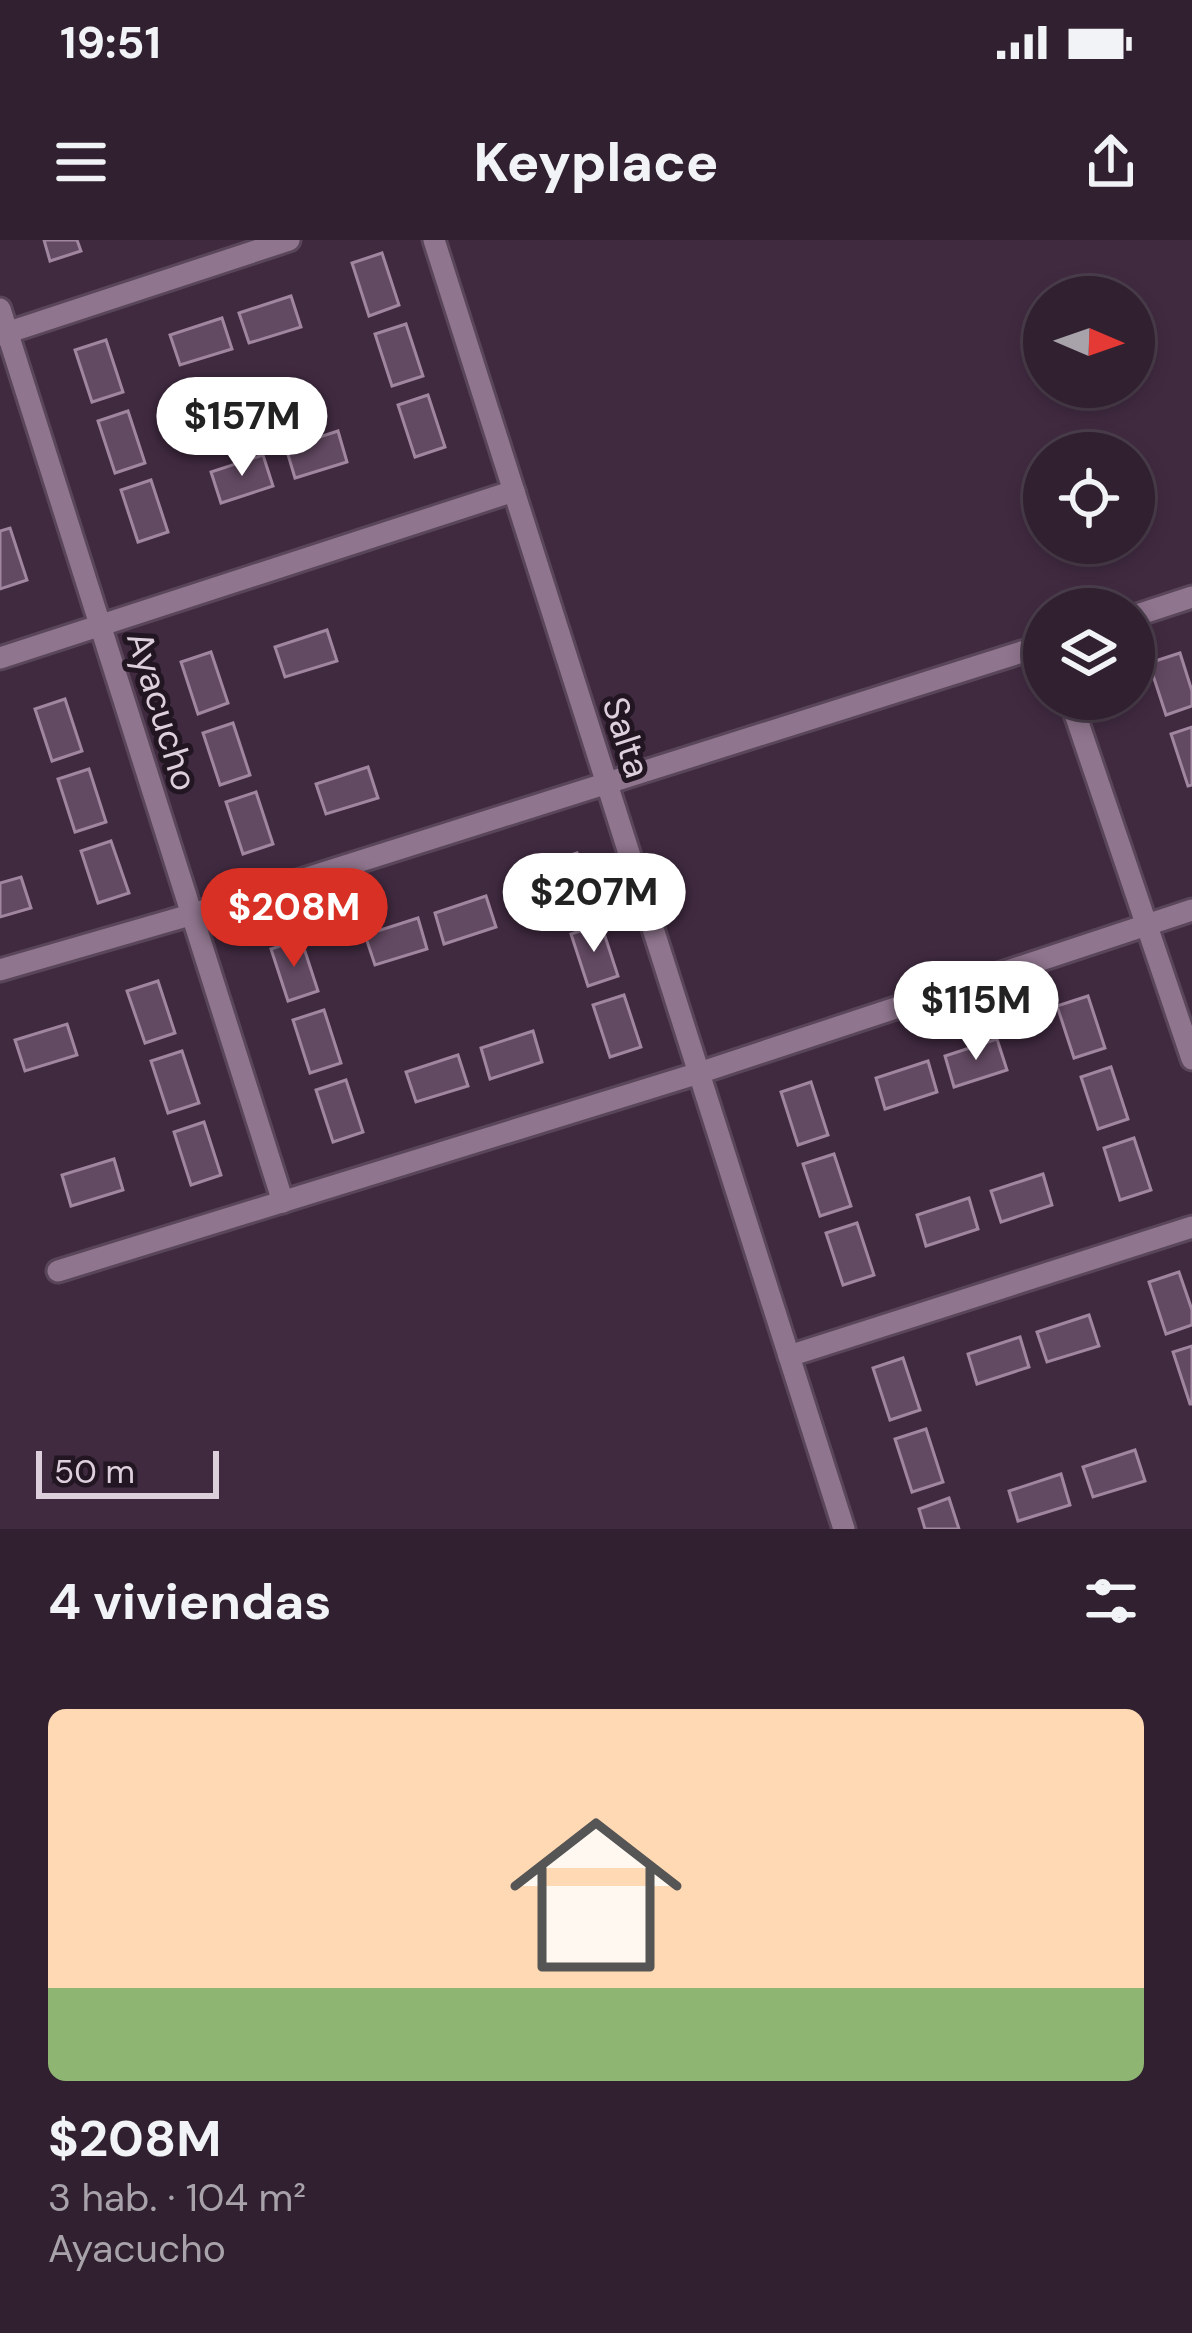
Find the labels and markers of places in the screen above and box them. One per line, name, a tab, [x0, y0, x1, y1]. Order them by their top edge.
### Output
pin: $157M	[158, 377, 326, 479]
pin: $207M	[510, 853, 678, 955]
pin: $208M	[210, 868, 378, 970]
pin: $115M	[892, 961, 1060, 1063]

